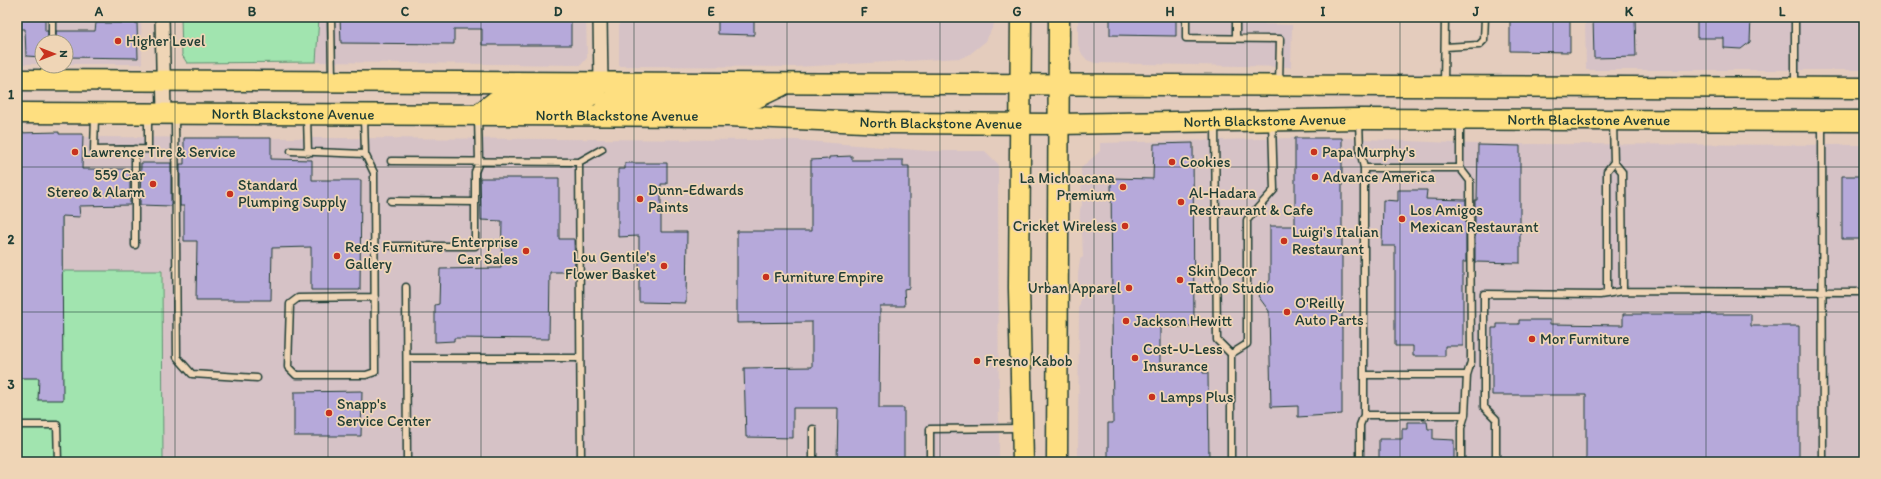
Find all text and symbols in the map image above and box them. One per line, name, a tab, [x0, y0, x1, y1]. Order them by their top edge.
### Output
text: A	[94, 4, 104, 19]
text: B	[248, 4, 257, 19]
text: C	[401, 4, 410, 19]
text: D	[554, 4, 563, 19]
text: E	[707, 4, 715, 19]
text: F	[861, 4, 868, 19]
text: G	[1013, 4, 1022, 19]
text: H	[1166, 4, 1175, 19]
text: I	[1321, 4, 1326, 19]
text: J	[1472, 4, 1480, 19]
text: K	[1625, 4, 1634, 19]
text: L	[1779, 4, 1786, 19]
place label: Higher Level	[126, 32, 206, 50]
north arrow	[34, 34, 74, 74]
marker: Higher Level	[113, 36, 123, 46]
text: N	[57, 50, 70, 58]
text: 1	[8, 87, 14, 102]
street label: North Blackstone Avenue	[211, 105, 375, 124]
street label: North Blackstone Avenue	[535, 106, 699, 125]
street label: North Blackstone Avenue	[1183, 110, 1346, 131]
street label: North Blackstone Avenue	[1507, 111, 1670, 129]
street label: North Blackstone Avenue	[859, 113, 1022, 133]
place label: Lawrence Tire & Service	[83, 143, 236, 161]
place label: Papa Murphy's	[1322, 143, 1416, 161]
marker: Lawrence Tire & Service	[70, 147, 80, 157]
marker: Papa Murphy's	[1309, 147, 1319, 157]
place label: Cookies	[1180, 153, 1231, 171]
marker: Cookies	[1167, 157, 1177, 167]
place label: 559 Car Stereo & Alarm	[47, 166, 145, 201]
place label: Advance America	[1323, 168, 1435, 186]
place label: La Michoacana Premium	[1019, 169, 1115, 204]
marker: Advance America	[1310, 172, 1320, 182]
place label: Standard Plumping Supply	[238, 176, 346, 211]
marker: 559 Car Stereo & Alarm	[148, 179, 158, 189]
place label: Dunn-Edwards Paints	[648, 181, 744, 216]
marker: La Michoacana Premium	[1118, 182, 1128, 192]
place label: Al-Hadara Restraurant & Cafe	[1189, 184, 1313, 219]
marker: Standard Plumping Supply	[225, 189, 235, 199]
marker: Dunn-Edwards Paints	[635, 194, 645, 204]
marker: Al-Hadara Restraurant & Cafe	[1176, 197, 1186, 207]
place label: Los Amigos Mexican Restaurant	[1410, 201, 1539, 236]
marker: Los Amigos Mexican Restaurant	[1397, 214, 1407, 224]
place label: Cricket Wireless	[1013, 217, 1117, 235]
marker: Cricket Wireless	[1120, 221, 1130, 231]
place label: Luigi's Italian Restaurant	[1292, 223, 1379, 258]
text: 2	[8, 232, 15, 247]
place label: Enterprise Car Sales	[451, 233, 518, 268]
marker: Luigi's Italian Restaurant	[1279, 236, 1289, 246]
place label: Red's Furniture Gallery	[345, 238, 443, 273]
marker: Enterprise Car Sales	[521, 246, 531, 256]
place label: Lou Gentile's Flower Basket	[565, 248, 656, 283]
marker: Red's Furniture Gallery	[332, 251, 342, 261]
marker: Lou Gentile's Flower Basket	[659, 261, 669, 271]
place label: Skin Decor Tattoo Studio	[1188, 262, 1274, 297]
place label: Furniture Empire	[774, 268, 883, 286]
marker: Furniture Empire	[761, 272, 771, 282]
marker: Skin Decor Tattoo Studio	[1175, 275, 1185, 285]
place label: Urban Apparel	[1028, 279, 1122, 297]
marker: Urban Apparel	[1124, 283, 1134, 293]
place label: O'Reilly Auto Parts	[1295, 294, 1364, 329]
marker: O'Reilly Auto Parts	[1282, 307, 1292, 317]
place label: Jackson Hewitt	[1134, 312, 1232, 330]
marker: Jackson Hewitt	[1121, 316, 1131, 326]
place label: Mor Furniture	[1540, 330, 1629, 348]
marker: Mor Furniture	[1527, 334, 1537, 344]
place label: Cost-U-Less Insurance	[1143, 340, 1223, 375]
place label: Fresno Kabob	[985, 352, 1073, 370]
marker: Cost-U-Less Insurance	[1130, 353, 1140, 363]
marker: Fresno Kabob	[972, 356, 982, 366]
text: 3	[7, 377, 15, 392]
place label: Lamps Plus	[1160, 388, 1234, 406]
marker: Lamps Plus	[1147, 392, 1157, 402]
place label: Snapp's Service Center	[337, 395, 431, 430]
marker: Snapp's Service Center	[324, 408, 334, 418]

